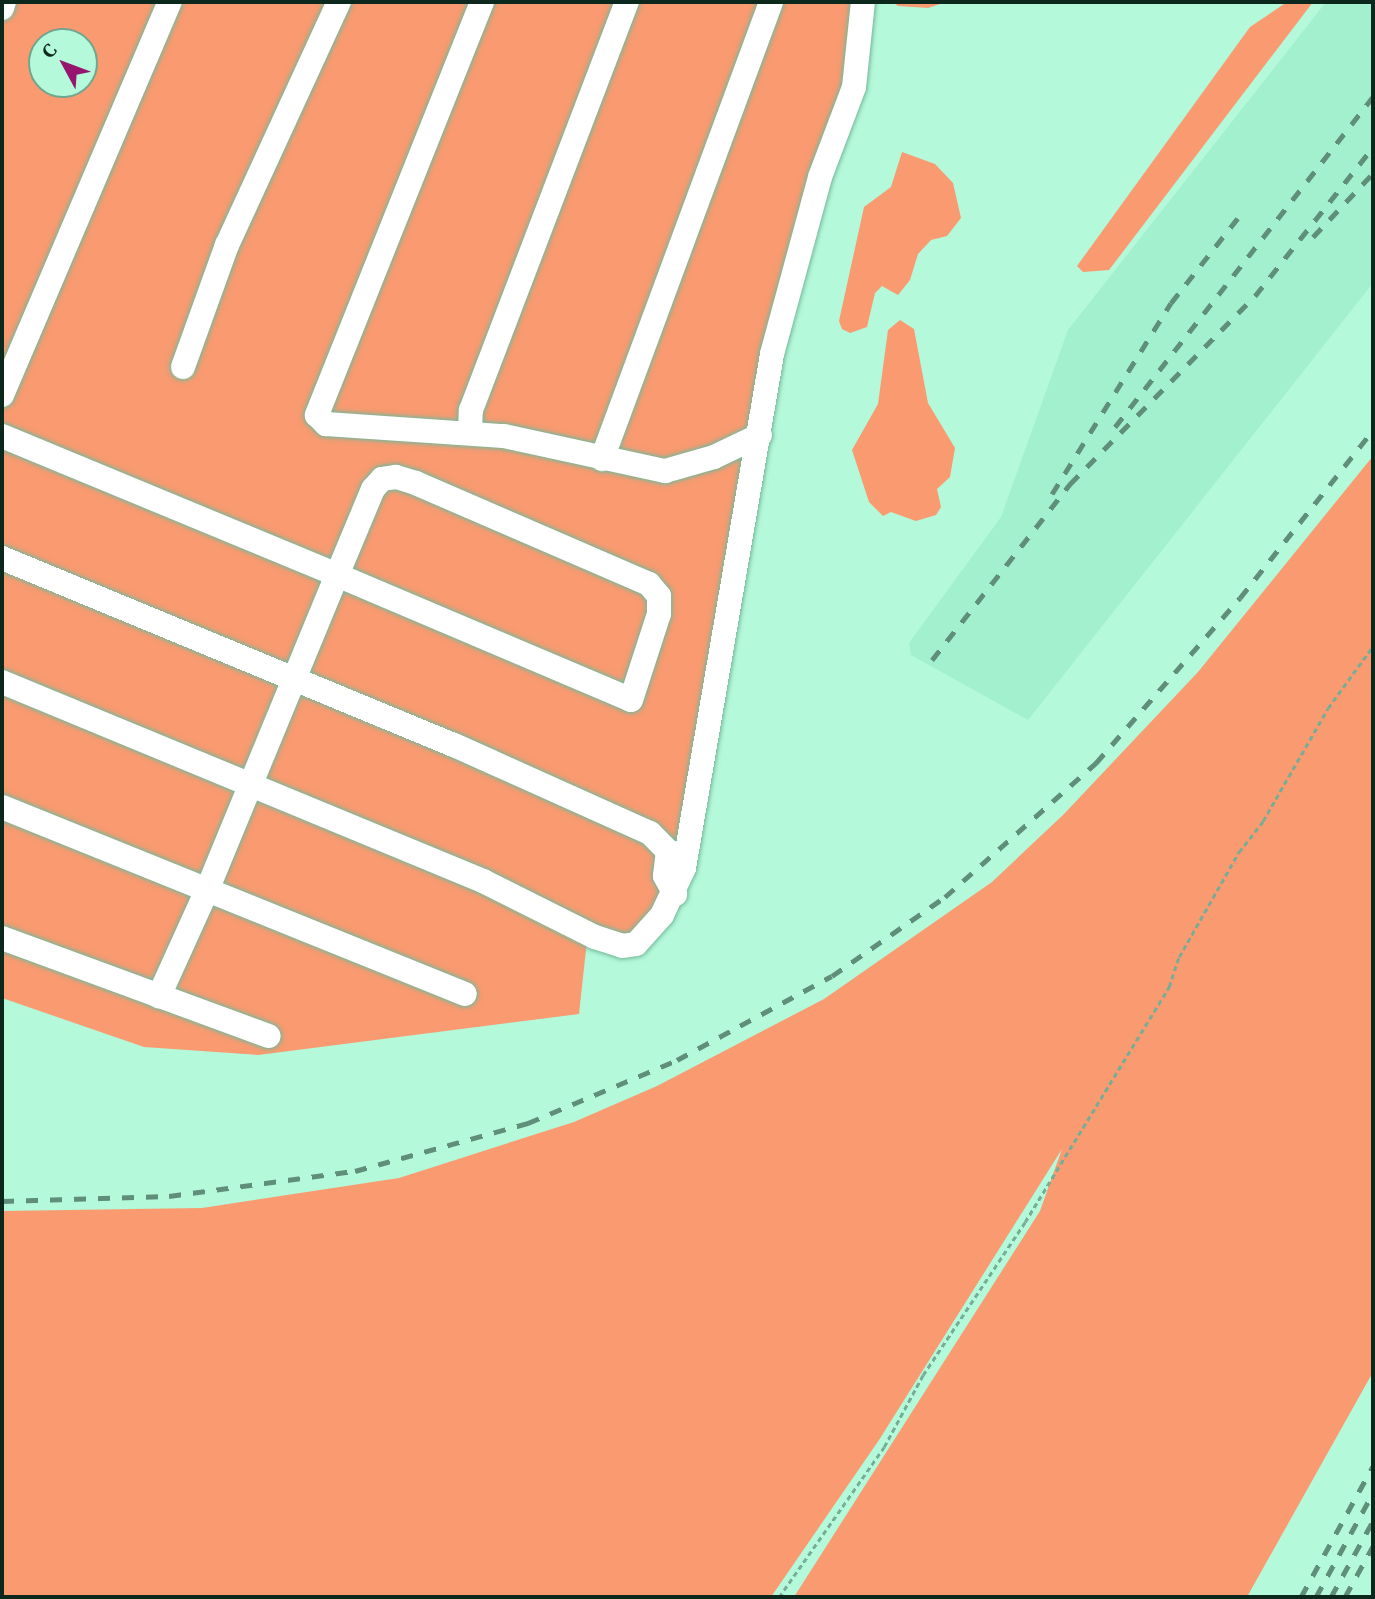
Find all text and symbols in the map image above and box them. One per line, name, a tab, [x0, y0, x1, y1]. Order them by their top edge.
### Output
north arrow	[28, 28, 98, 98]
text: С	[35, 38, 62, 64]

